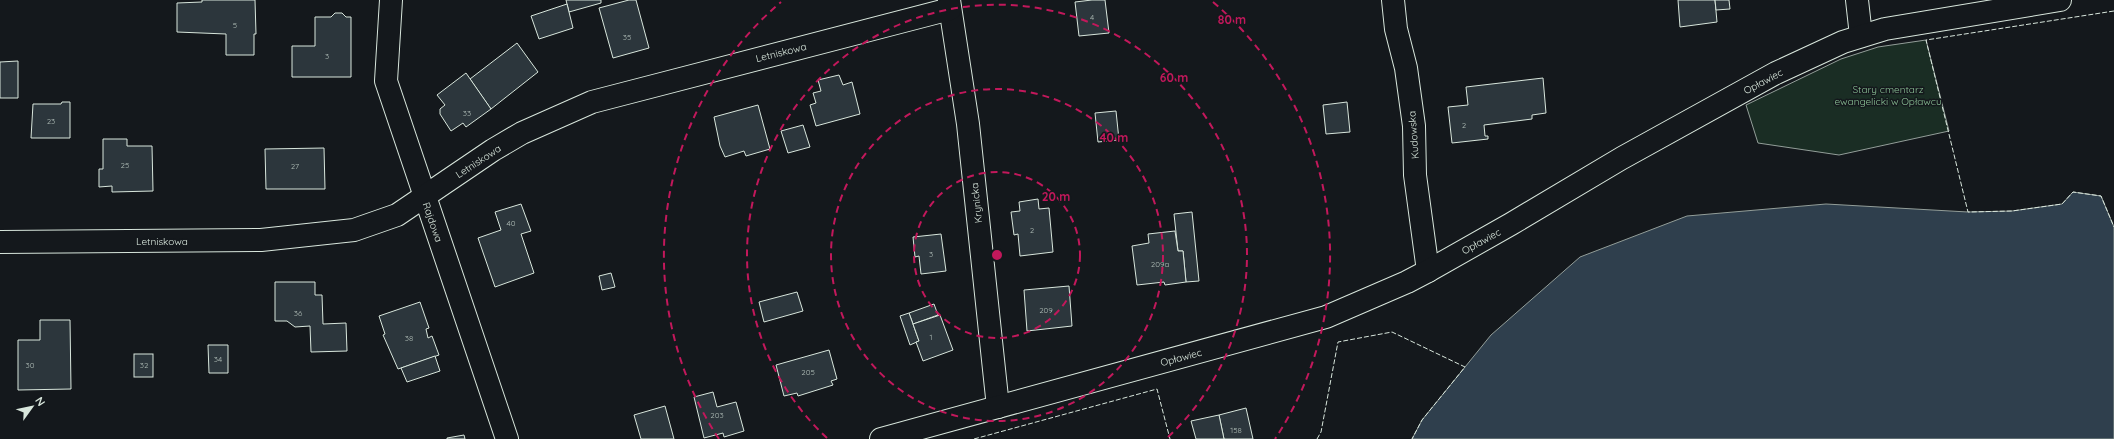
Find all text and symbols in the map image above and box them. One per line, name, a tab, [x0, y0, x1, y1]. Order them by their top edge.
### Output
house number: 4	[1090, 12, 1094, 22]
text: 80 m	[1218, 12, 1246, 27]
house number: 5	[233, 20, 237, 30]
house number: 35	[623, 32, 631, 42]
street label: Letniskowa	[754, 40, 808, 65]
house number: 3	[325, 51, 329, 61]
street label: Opławiec	[1741, 66, 1785, 97]
text: 60 m	[1160, 70, 1188, 85]
park label: Stary cmentarz ewangelicki w Opławcu	[1834, 83, 1942, 108]
house number: 33	[463, 108, 471, 118]
street label: Kudowska	[1405, 111, 1422, 159]
house number: 23	[47, 116, 55, 126]
house number: 2	[1462, 120, 1467, 130]
text: 40 m	[1100, 130, 1128, 145]
street label: Letniskowa	[453, 142, 504, 181]
house number: 25	[121, 160, 129, 170]
house number: 27	[291, 161, 299, 171]
street label: Krynicka	[968, 182, 985, 224]
text: 20 m	[1042, 189, 1070, 204]
street label: Rajdowa	[420, 201, 445, 244]
house number: 40	[507, 218, 516, 228]
house number: 2	[1030, 225, 1035, 235]
street label: Opławiec	[1459, 225, 1503, 257]
street label: Letniskowa	[136, 235, 188, 248]
centre of rings	[990, 248, 1004, 262]
house number: 3	[929, 249, 933, 259]
house number: 209a	[1151, 259, 1169, 269]
house number: 209	[1039, 305, 1053, 315]
house number: 36	[294, 308, 303, 318]
house number: 1	[930, 332, 933, 342]
house number: 38	[405, 333, 413, 343]
street label: Opławiec	[1159, 346, 1203, 369]
house number: 34	[214, 354, 222, 364]
house number: 30	[26, 360, 35, 370]
house number: 32	[140, 360, 149, 370]
house number: 205	[801, 367, 815, 377]
north arrow	[12, 387, 52, 427]
text: N	[32, 394, 48, 409]
house number: 203	[710, 410, 724, 420]
house number: 158	[1230, 425, 1242, 435]

